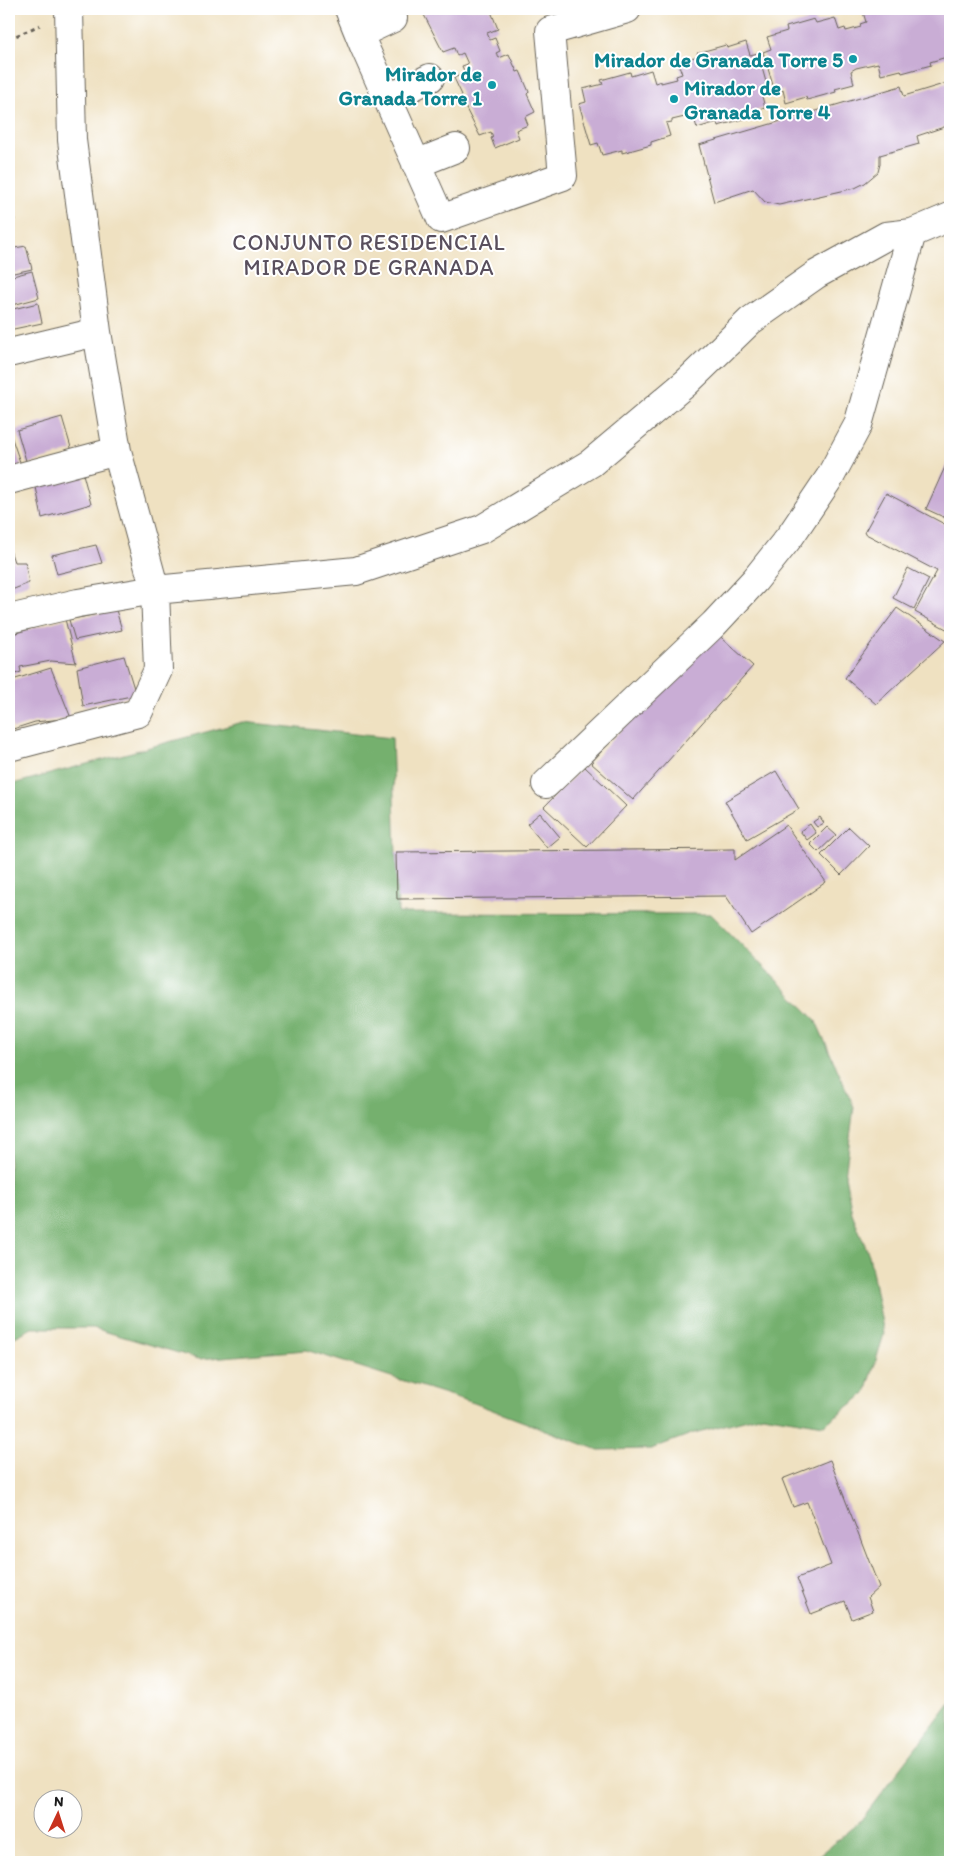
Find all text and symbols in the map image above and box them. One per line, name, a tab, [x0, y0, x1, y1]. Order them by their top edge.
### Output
place label: Mirador de Granada Torre 5	[594, 47, 843, 72]
marker: Mirador de Granada Torre 5	[847, 53, 859, 65]
place label: Mirador de Granada Torre 1	[339, 61, 482, 110]
place label: Mirador de Granada Torre 4	[684, 75, 831, 124]
marker: Mirador de Granada Torre 1	[486, 79, 498, 91]
marker: Mirador de Granada Torre 4	[668, 93, 680, 105]
district label: CONJUNTO RESIDENCIAL MIRADOR DE GRANADA	[232, 229, 506, 281]
north arrow	[32, 1788, 82, 1838]
text: N	[54, 1793, 64, 1810]

